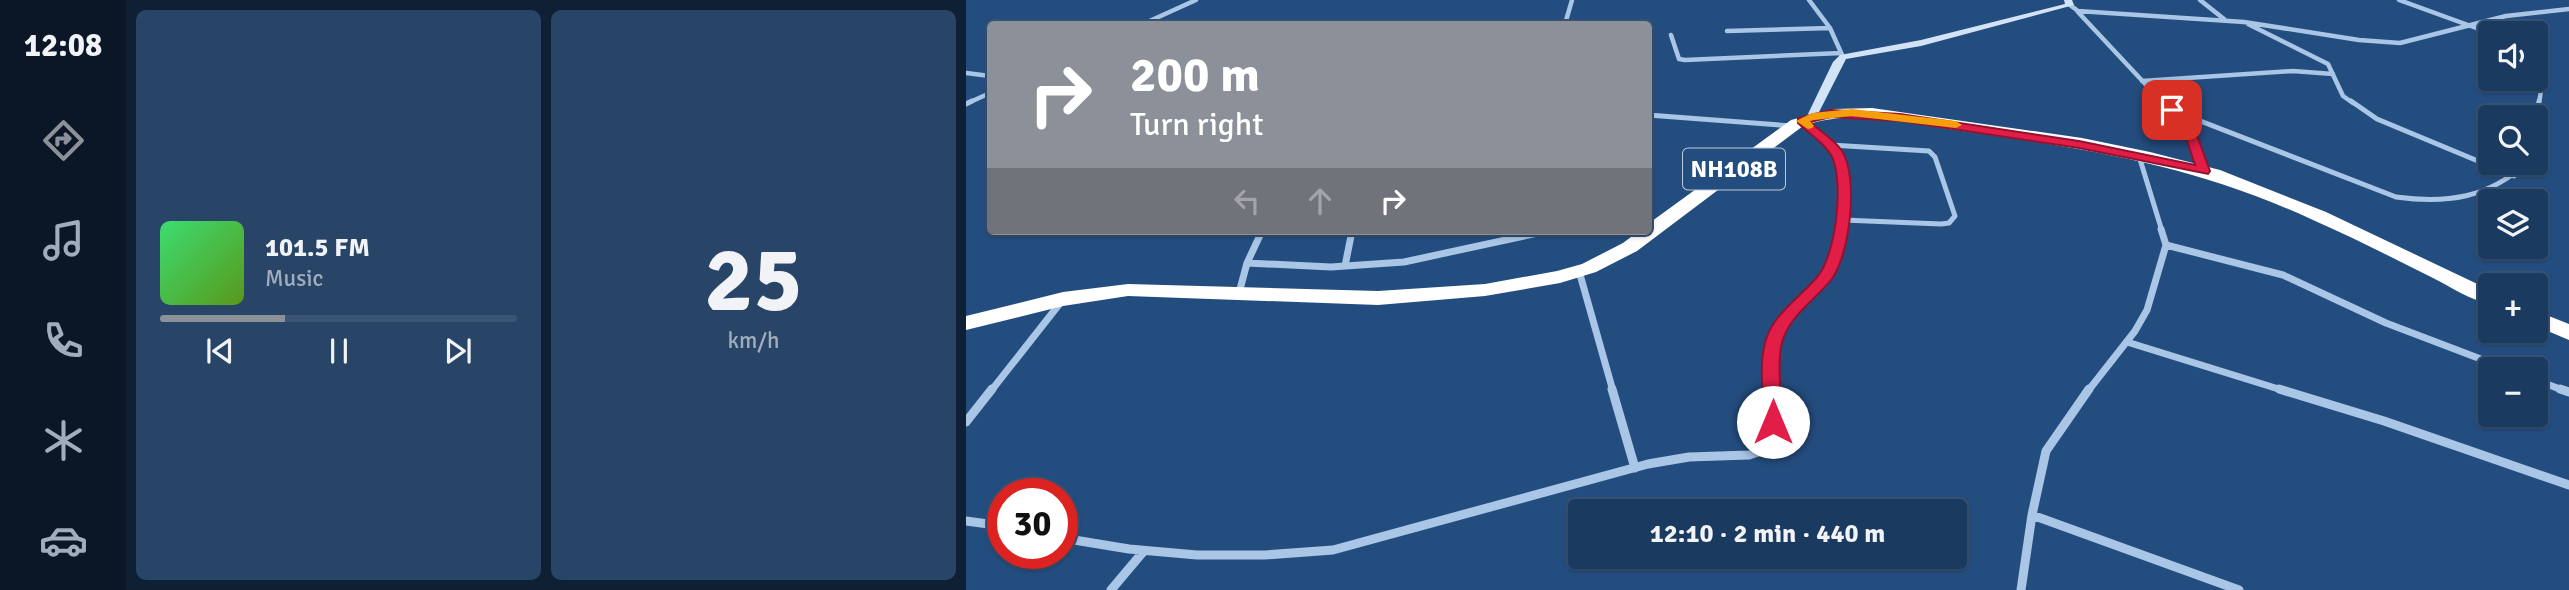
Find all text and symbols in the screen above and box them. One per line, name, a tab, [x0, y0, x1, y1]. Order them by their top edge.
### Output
map controls	[2478, 21, 2548, 427]
button: sound	[2478, 21, 2548, 91]
text: 12:08	[24, 26, 102, 65]
text: 200 m	[1130, 45, 1260, 105]
icon: right	[1015, 49, 1106, 140]
pin	[2142, 80, 2202, 140]
icon: arrive	[2153, 91, 2191, 129]
text: Turn right	[1130, 105, 1263, 144]
button: search	[2478, 105, 2548, 175]
icon: directions	[39, 116, 88, 165]
road number: NH108B	[1683, 148, 1785, 190]
icon: left	[1228, 182, 1266, 220]
icon: ahead	[1301, 182, 1339, 220]
icon: right	[1374, 182, 1412, 220]
button: layers	[2478, 189, 2548, 259]
icon: music	[39, 216, 88, 265]
text: 25	[704, 224, 803, 337]
text: 101.5 FM	[265, 232, 370, 264]
text: Music	[265, 264, 323, 293]
button: +	[2478, 273, 2548, 343]
icon: phone	[39, 316, 88, 365]
text: km/h	[727, 326, 780, 355]
icon: previous	[201, 332, 239, 370]
icon: pause	[320, 332, 358, 370]
icon: next	[439, 332, 477, 370]
button: −	[2478, 357, 2548, 427]
position arrow	[1736, 385, 1810, 459]
icon: climate	[39, 416, 88, 465]
speed limit sign: 30	[987, 478, 1078, 569]
icon: car	[39, 516, 88, 565]
text: 12:10 · 2 min · 440 m	[1650, 518, 1885, 550]

